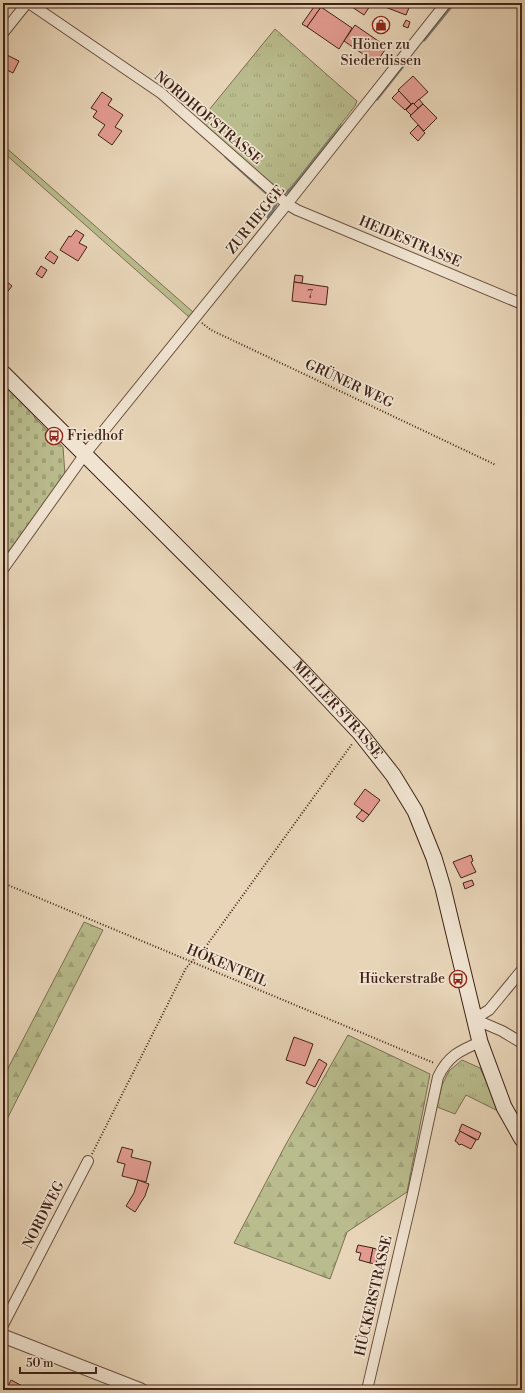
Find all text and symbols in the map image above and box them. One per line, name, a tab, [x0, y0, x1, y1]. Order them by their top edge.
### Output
shop icon: Höner zu Siederdissen	[371, 15, 391, 35]
place label: Höner zu Siederdissen	[341, 36, 422, 70]
street label: NORDHOFSTRASSE	[150, 67, 266, 169]
street label: ZUR HEGGE	[223, 182, 289, 258]
street label: HEIDESTRASSE	[356, 212, 464, 272]
house number: 7	[307, 287, 313, 302]
street label: GRÜNER WEG	[302, 354, 397, 413]
bus stop icon: Friedhof	[44, 426, 64, 446]
place label: Friedhof	[67, 427, 124, 445]
street label: MELLER STRASSE	[289, 658, 386, 763]
street label: HÖKENTEIL	[184, 939, 271, 991]
bus stop icon: Hückerstraße	[448, 969, 468, 989]
place label: Hückerstraße	[359, 970, 445, 988]
street label: NORDWEG	[19, 1177, 69, 1252]
street label: HÜCKERSTRASSE	[349, 1233, 397, 1358]
scale bar	[20, 1349, 96, 1375]
text: 50 m	[26, 1356, 54, 1371]

